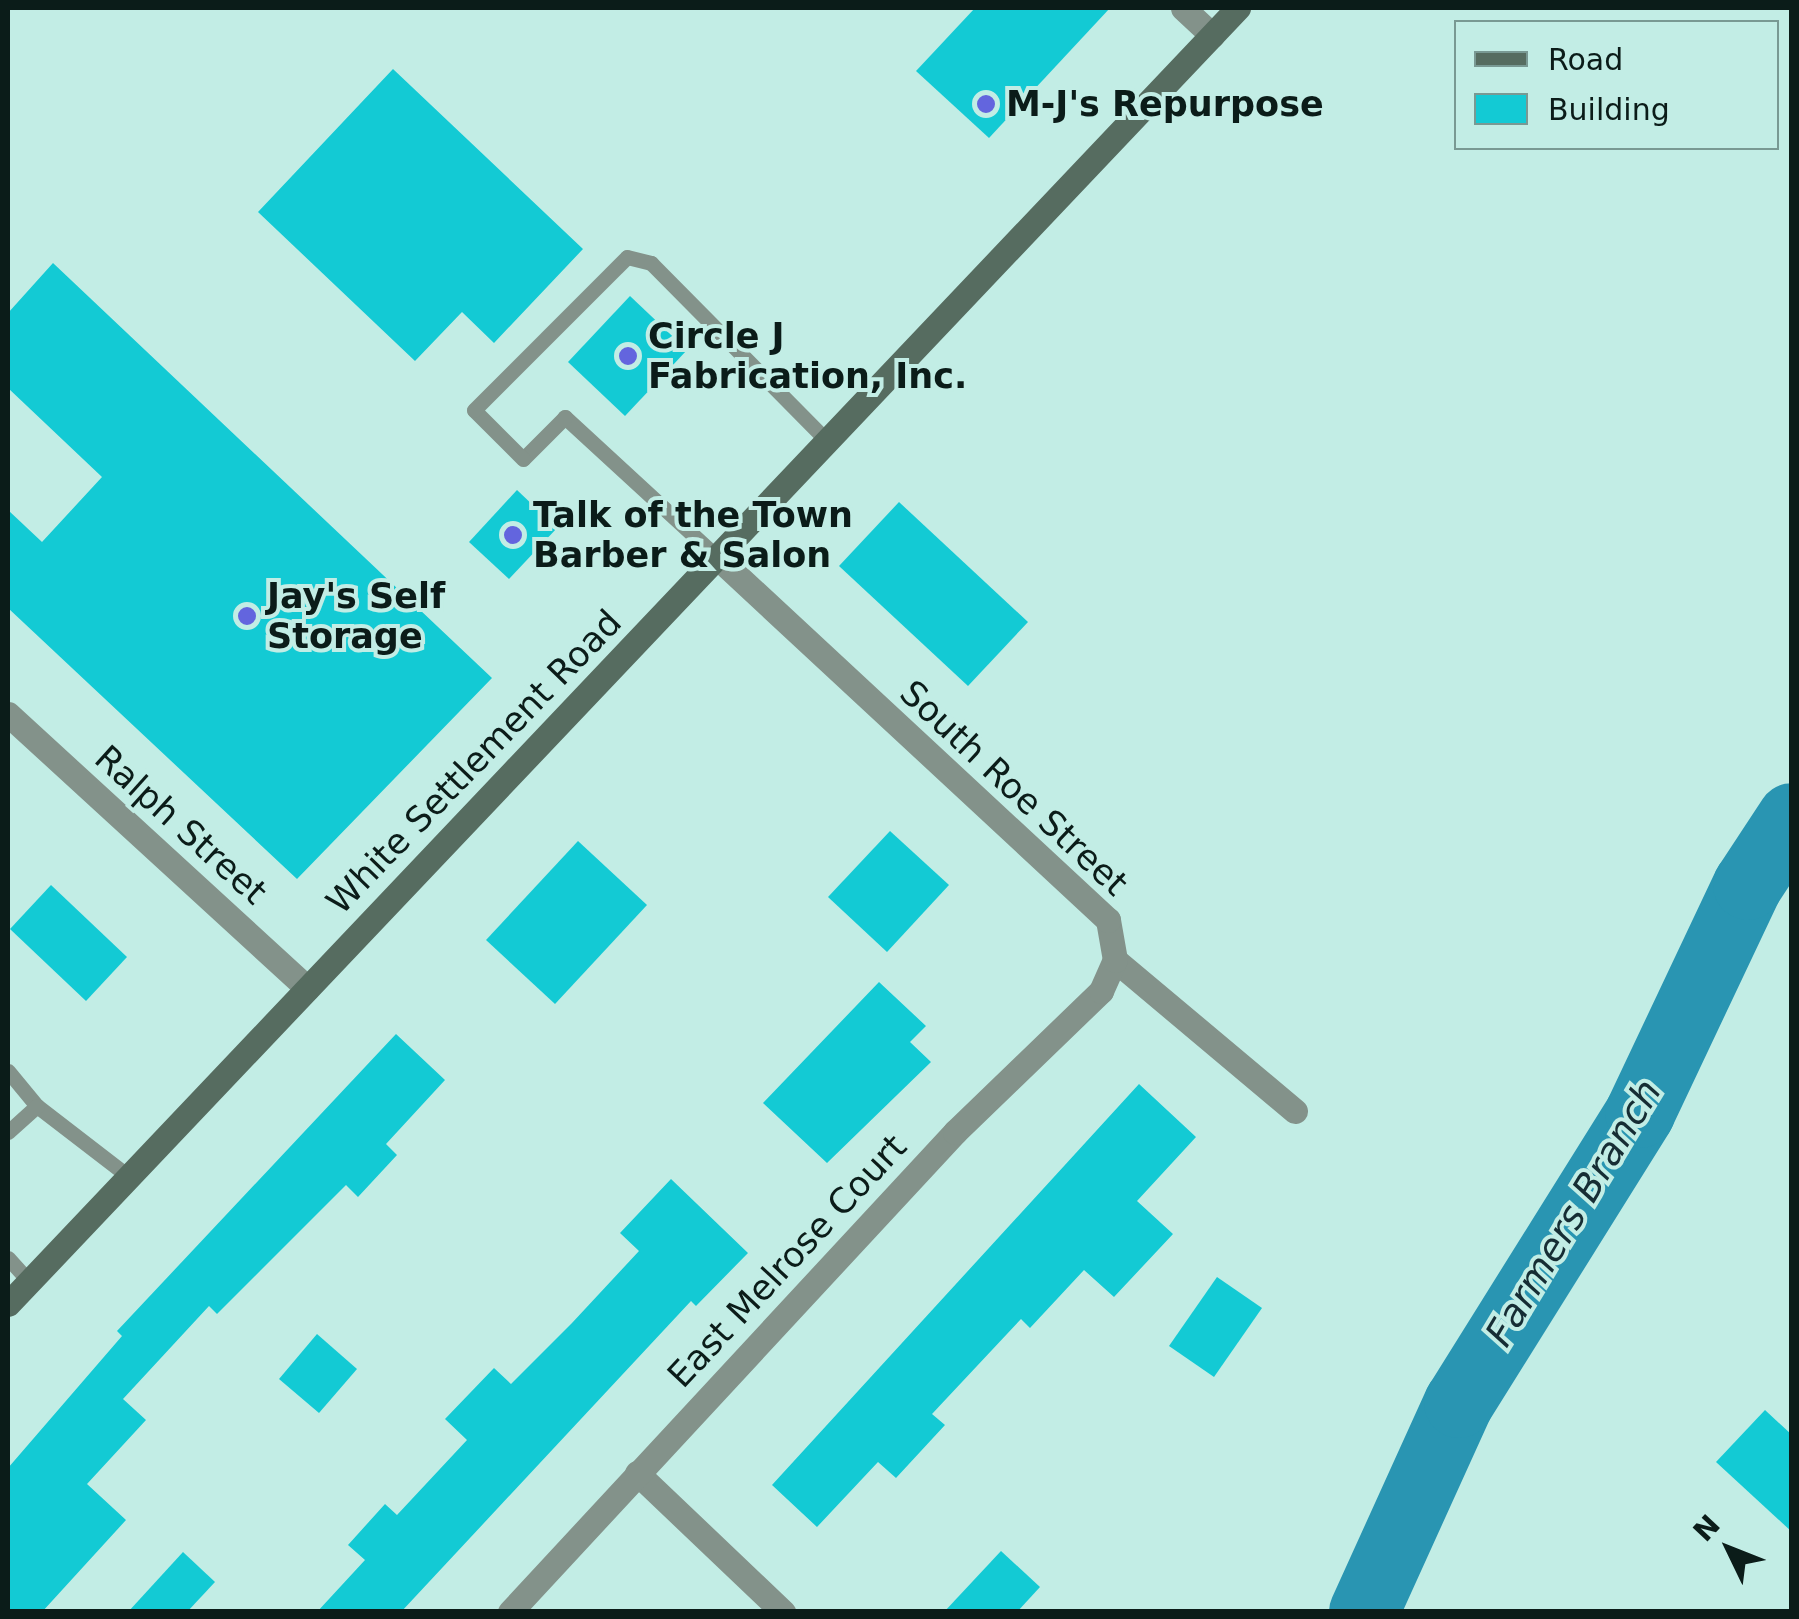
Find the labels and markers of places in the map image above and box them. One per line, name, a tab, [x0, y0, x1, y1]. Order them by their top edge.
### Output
place label: M-J's Repurpose	[1006, 83, 1324, 125]
marker: M-J's Repurpose	[975, 93, 997, 115]
place label: Circle J Fabrication, Inc.	[648, 315, 967, 397]
marker: Circle J Fabrication, Inc.	[617, 345, 639, 367]
place label: Talk of the Town Barber & Salon	[533, 494, 853, 576]
marker: Talk of the Town Barber & Salon	[502, 524, 524, 546]
place label: Jay's Self Storage	[267, 575, 445, 657]
marker: Jay's Self Storage	[236, 605, 258, 627]

